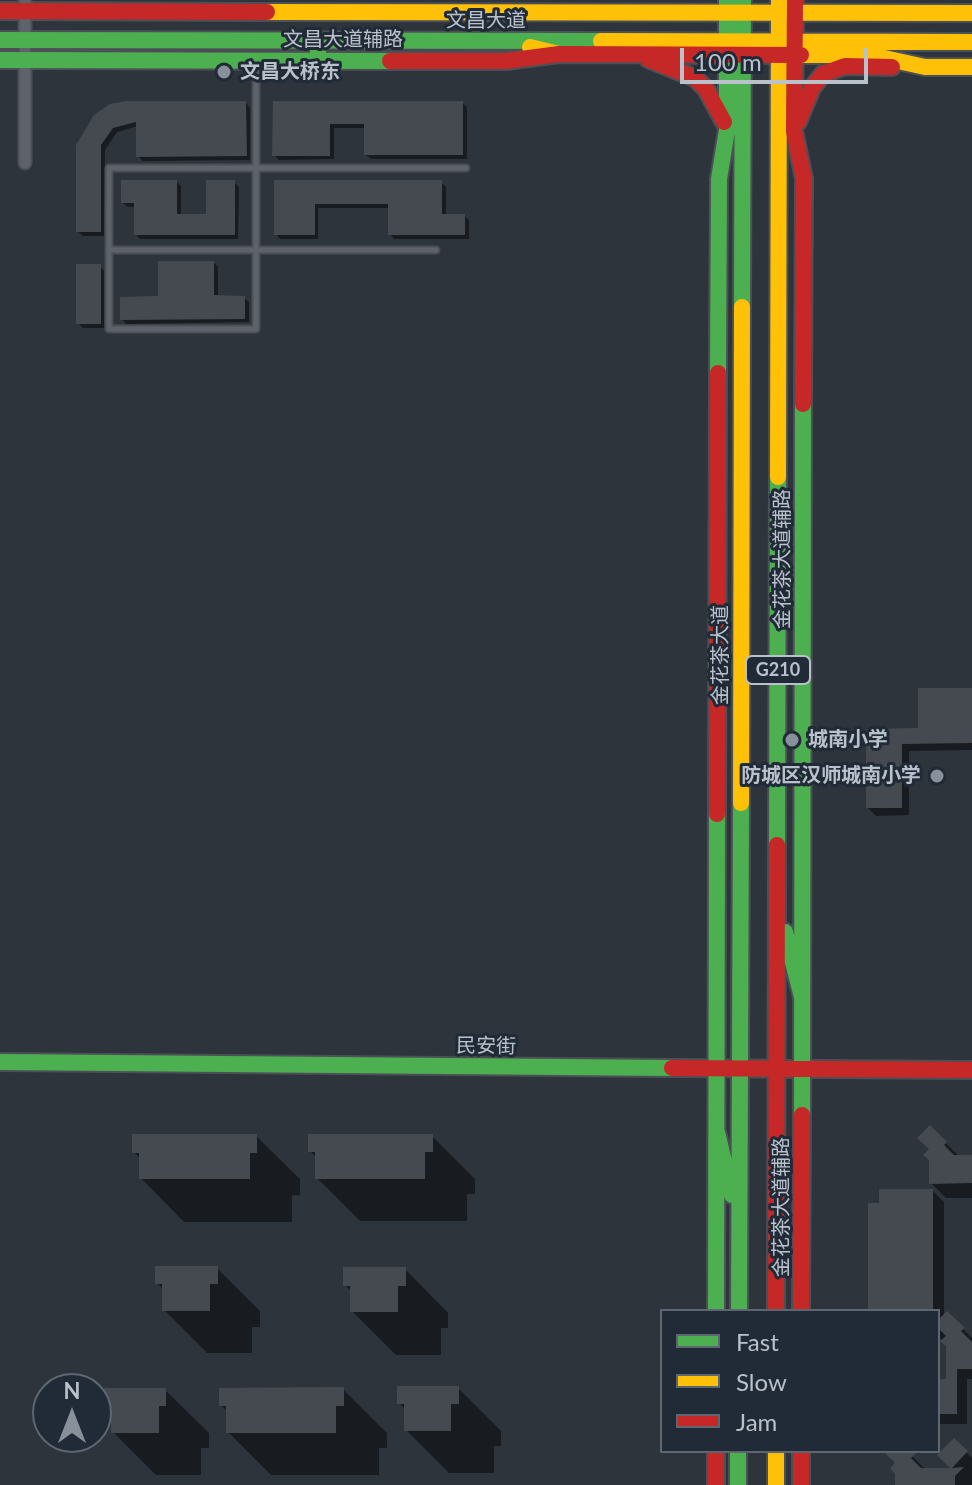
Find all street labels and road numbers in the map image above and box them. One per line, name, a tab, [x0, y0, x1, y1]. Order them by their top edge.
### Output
street label: 文昌大道	[446, 9, 526, 33]
street label: 文昌大道辅路	[283, 28, 403, 52]
street label: 金花茶大道辅路	[771, 489, 795, 629]
street label: 金花茶大道	[709, 605, 733, 705]
road number: G210	[746, 656, 810, 684]
street label: 民安街	[456, 1033, 516, 1059]
street label: 金花茶大道辅路	[770, 1137, 794, 1277]

